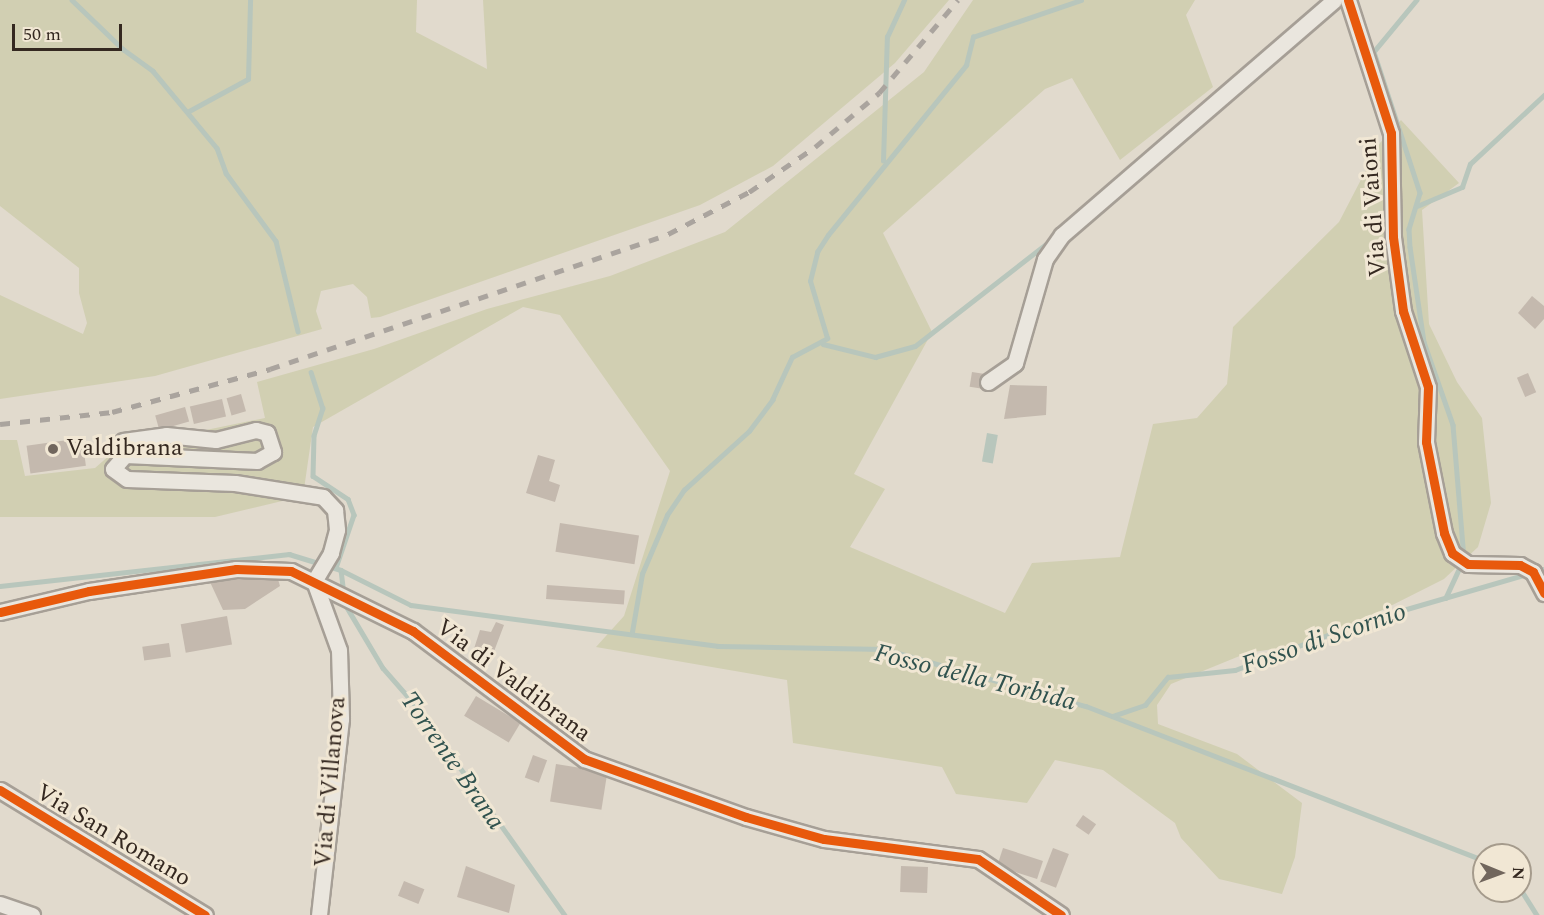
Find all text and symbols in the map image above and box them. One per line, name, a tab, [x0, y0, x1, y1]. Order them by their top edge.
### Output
scale bar	[15, 12, 124, 50]
text: 50 m	[23, 21, 61, 48]
street label: Via di Vaioni	[1355, 136, 1393, 278]
place label: Valdibrana	[66, 435, 183, 463]
marker: Valdibrana	[44, 440, 62, 458]
water label: Fosso di Scornio	[1238, 596, 1410, 682]
street label: Via di Valdibrana	[430, 613, 596, 749]
water label: Fosso della Torbida	[871, 638, 1079, 718]
water label: Torrente Brana	[393, 686, 511, 836]
street label: Via di Villanova	[309, 695, 353, 869]
street label: Via San Romano	[30, 778, 196, 894]
north arrow	[1472, 843, 1532, 903]
text: N	[1506, 867, 1530, 880]

